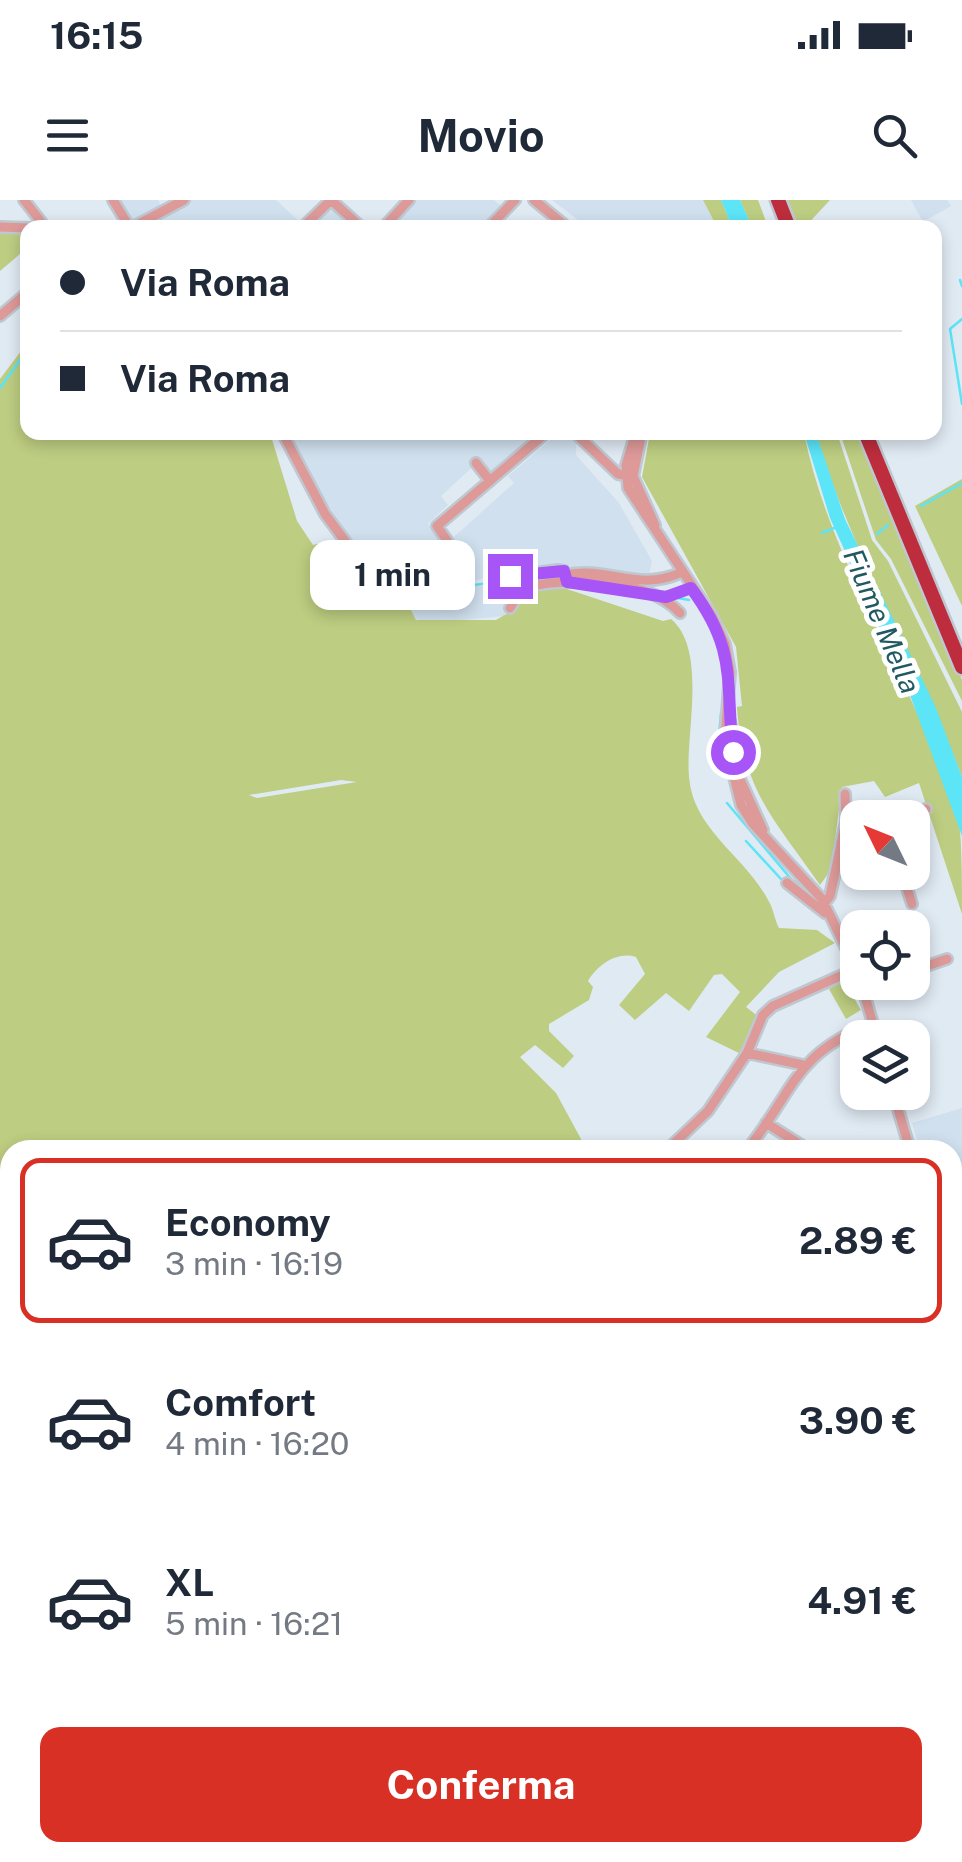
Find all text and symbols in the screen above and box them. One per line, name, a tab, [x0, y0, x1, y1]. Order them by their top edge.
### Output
text: 16:15	[50, 13, 144, 58]
icon: menu	[40, 108, 95, 163]
icon: search	[867, 108, 922, 163]
text: Movio	[417, 109, 545, 162]
text: Via Roma	[120, 260, 290, 305]
text: Via Roma	[120, 356, 290, 401]
callout: 1 min	[310, 541, 475, 611]
water label: Fiume Mella	[837, 544, 928, 698]
route end	[488, 554, 533, 599]
text: 1 min	[354, 556, 431, 593]
route start	[711, 730, 756, 775]
north arrow	[840, 800, 930, 890]
map controls	[840, 800, 930, 1110]
button: locate	[840, 910, 930, 1000]
button: layers	[840, 1020, 930, 1110]
icon: car	[45, 1196, 135, 1286]
text: Economy	[165, 1200, 331, 1245]
text: 2.89 €	[799, 1218, 917, 1263]
text: 3 min · 16:19	[165, 1245, 343, 1282]
icon: car	[45, 1376, 135, 1466]
text: Comfort	[165, 1380, 316, 1425]
text: 3.90 €	[799, 1398, 917, 1443]
text: 4 min · 16:20	[165, 1425, 349, 1462]
icon: car	[45, 1556, 135, 1646]
text: XL	[165, 1560, 214, 1605]
text: 4.91 €	[807, 1578, 917, 1623]
text: 5 min · 16:21	[165, 1605, 343, 1642]
button: Conferma	[40, 1727, 922, 1842]

